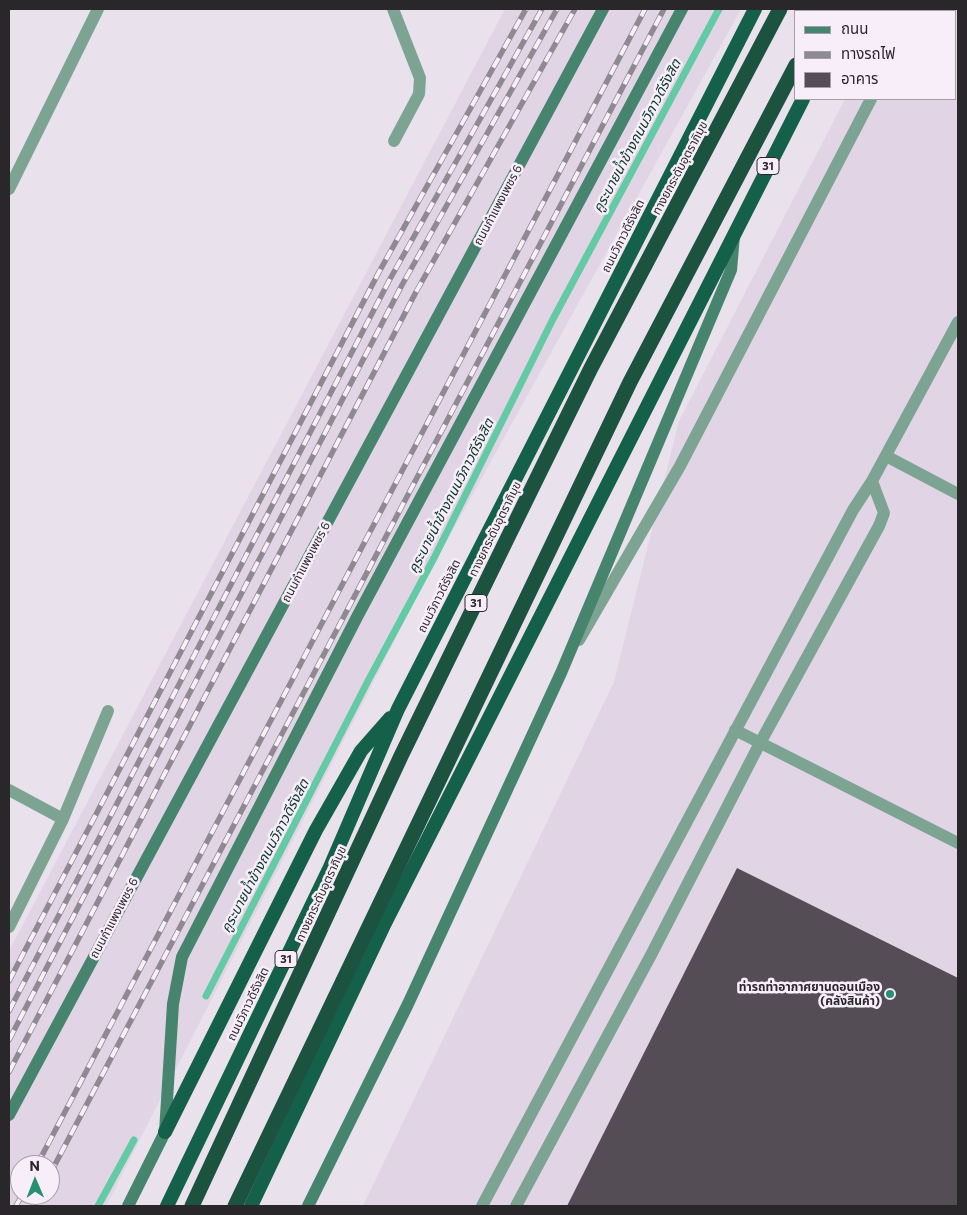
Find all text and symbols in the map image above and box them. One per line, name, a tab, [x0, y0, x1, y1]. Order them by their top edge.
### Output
legend	[794, 10, 957, 100]
text: ถนน	[841, 19, 868, 37]
text: ทางรถไฟ	[841, 44, 895, 62]
water label: คูระบายน้ำข้างถนนวิภาวดีรังสิต	[589, 57, 685, 215]
text: อาคาร	[841, 69, 878, 87]
street label: ทางยกระดับอุตราภิมุข	[649, 119, 711, 217]
road number: 31	[757, 158, 779, 175]
street label: ถนนกำแพงเพชร 6	[471, 162, 525, 248]
street label: ถนนวิภาวดีรังสิต	[598, 197, 648, 275]
water label: คูระบายน้ำข้างถนนวิภาวดีรังสิต	[405, 416, 497, 576]
street label: ทางยกระดับอุตราภิมุข	[466, 479, 524, 579]
street label: ถนนกำแพงเพชร 6	[279, 519, 333, 605]
street label: ถนนวิภาวดีรังสิต	[414, 557, 464, 635]
road number: 31	[465, 594, 487, 612]
water label: คูระบายน้ำข้างถนนวิภาวดีรังสิต	[217, 777, 313, 935]
street label: ทางยกระดับอุตราภิมุข	[293, 844, 349, 944]
street label: ถนนกำแพงเพชร 6	[87, 875, 141, 961]
road number: 31	[275, 951, 297, 968]
street label: ถนนวิภาวดีรังสิต	[224, 965, 272, 1043]
place label: ท่ารถท่าอากาศยานดอนเมือง (คลังสินค้า)	[739, 980, 880, 1008]
marker: ท่ารถท่าอากาศยานดอนเมือง (คลังสินค้า)	[884, 988, 896, 1000]
north arrow	[10, 1155, 60, 1205]
text: N	[29, 1157, 40, 1174]

